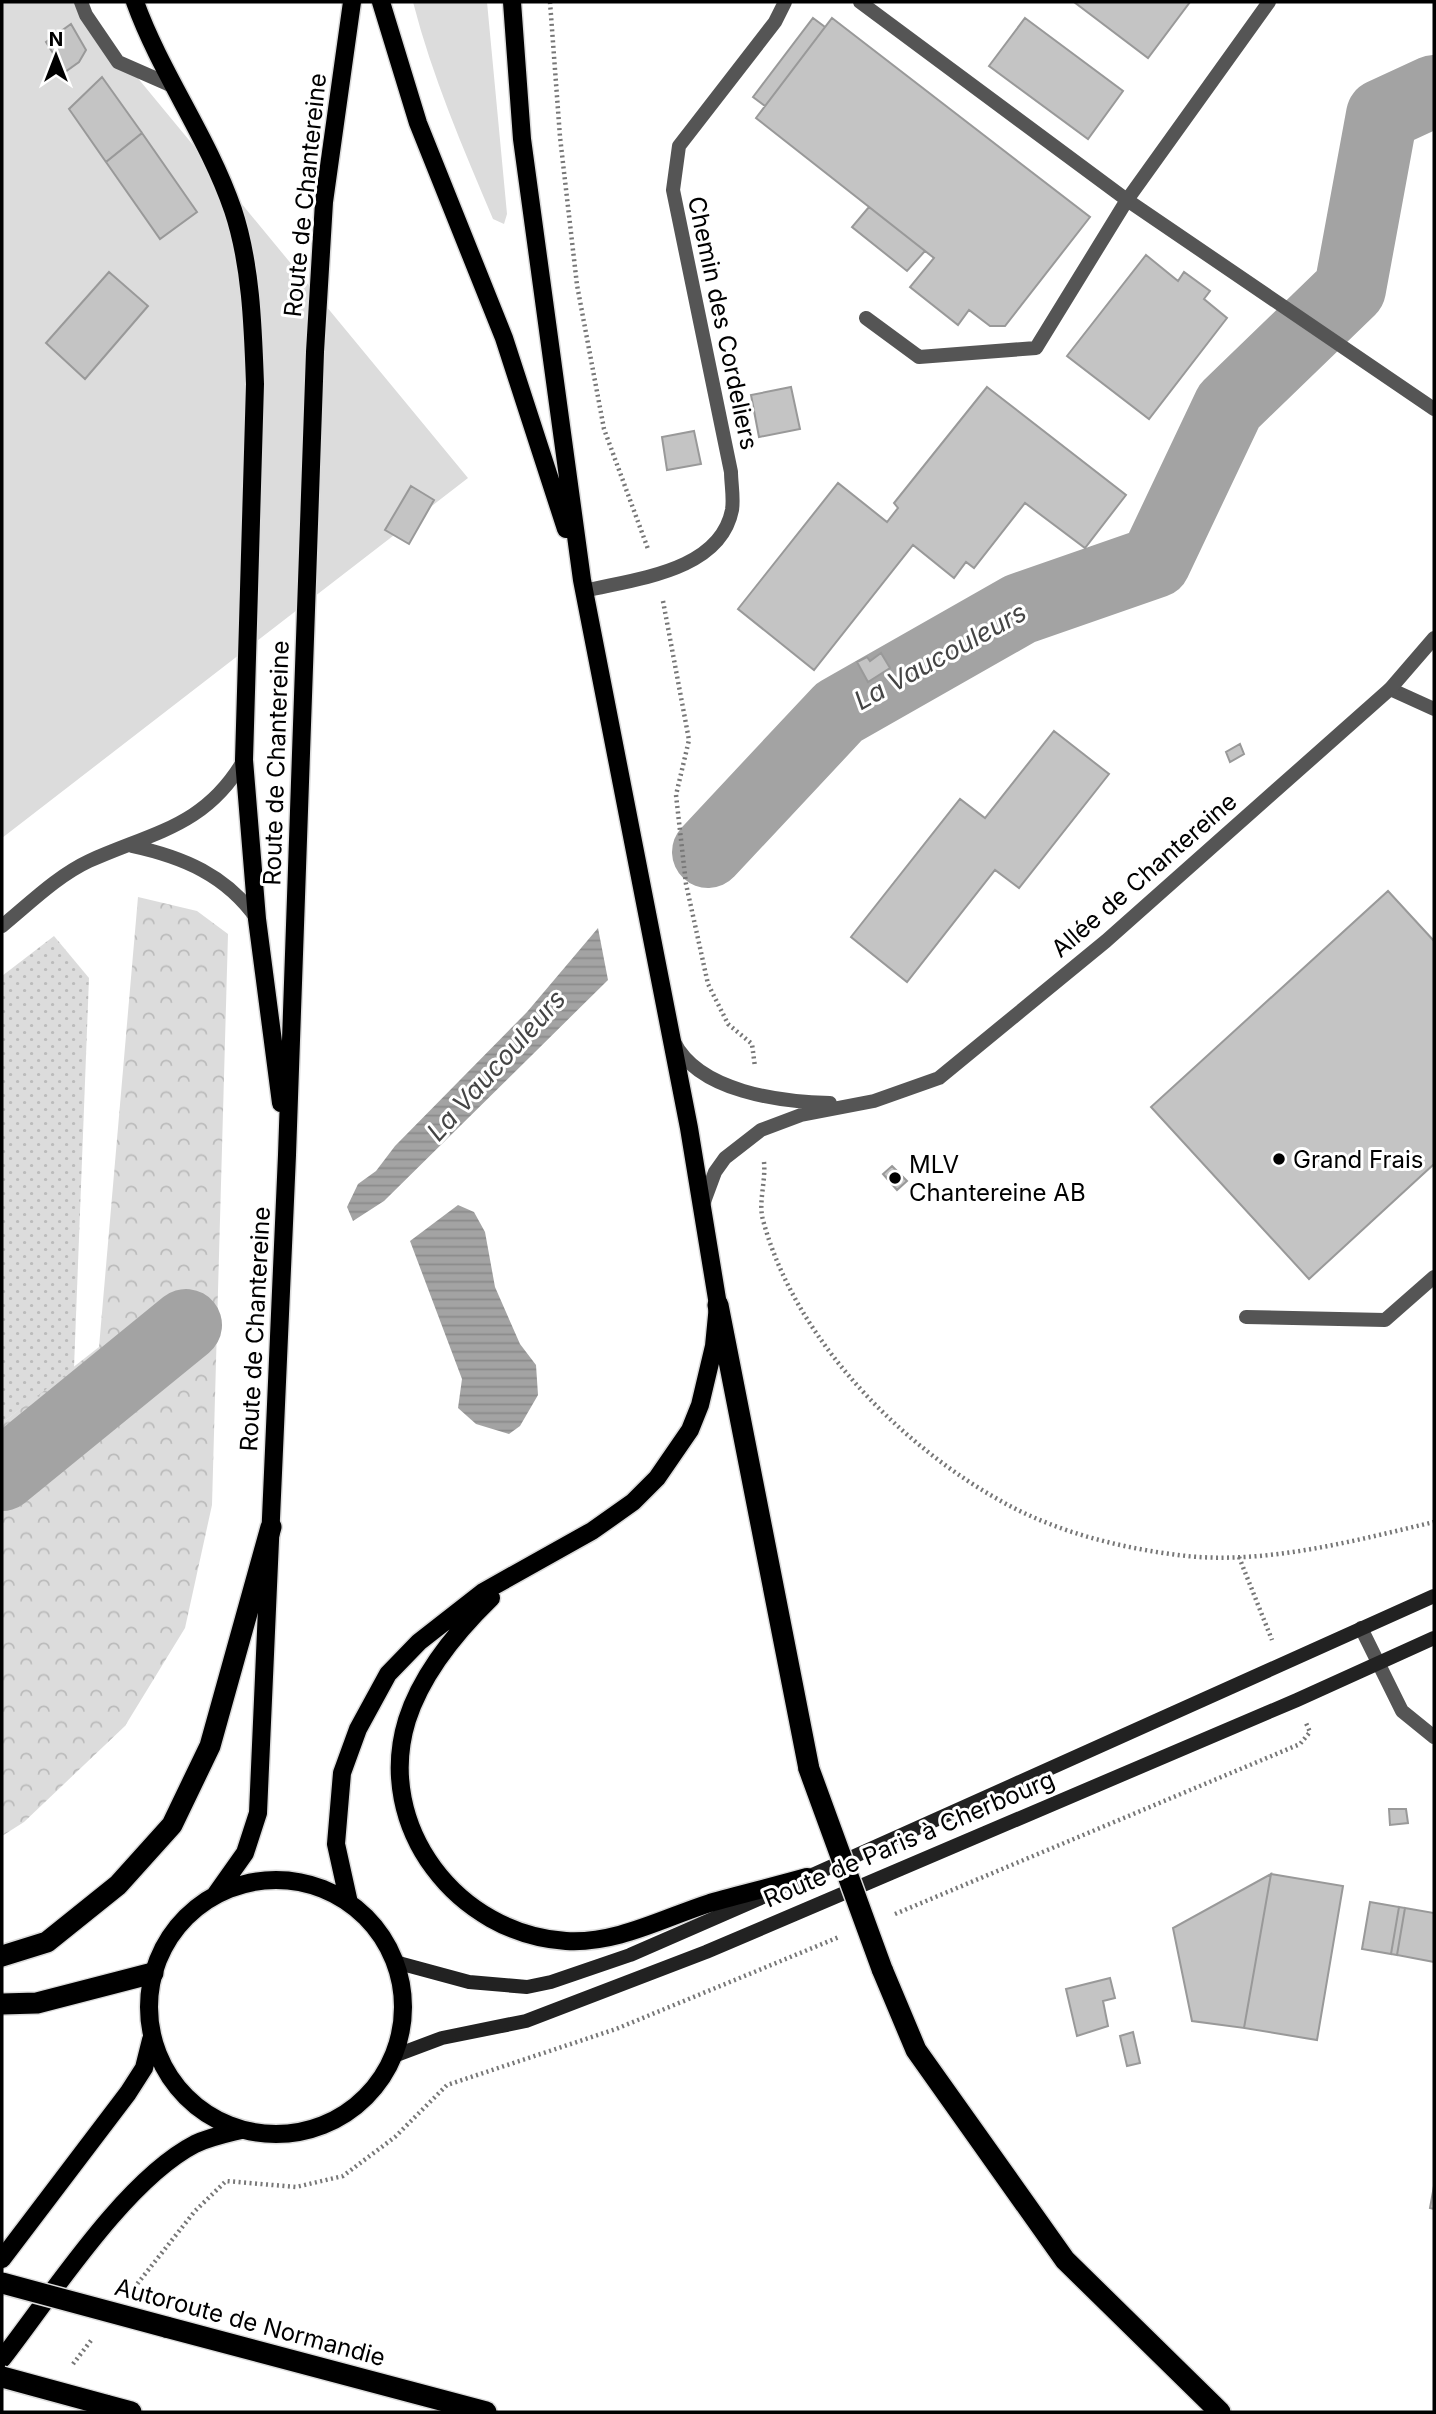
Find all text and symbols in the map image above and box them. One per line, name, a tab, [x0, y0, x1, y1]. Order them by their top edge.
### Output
north arrow	[21, 21, 91, 91]
text: N	[49, 28, 63, 51]
street label: Route de Chantereine	[278, 72, 332, 318]
street label: Chemin des Cordeliers	[682, 194, 764, 452]
water label: La Vaucouleurs	[849, 596, 1031, 716]
street label: Route de Chantereine	[257, 640, 295, 886]
street label: Allée de Chantereine	[1045, 787, 1243, 963]
water label: La Vaucouleurs	[420, 983, 572, 1147]
place label: Grand Frais	[1293, 1145, 1424, 1174]
place label: MLV Chantereine AB	[909, 1150, 1086, 1207]
marker: Grand Frais	[1271, 1151, 1287, 1167]
marker: MLV Chantereine AB	[887, 1170, 903, 1186]
street label: Route de Chantereine	[234, 1206, 276, 1452]
street label: Route de Paris à Cherbourg	[759, 1765, 1059, 1913]
street label: Autoroute de Normandie	[112, 2272, 388, 2372]

